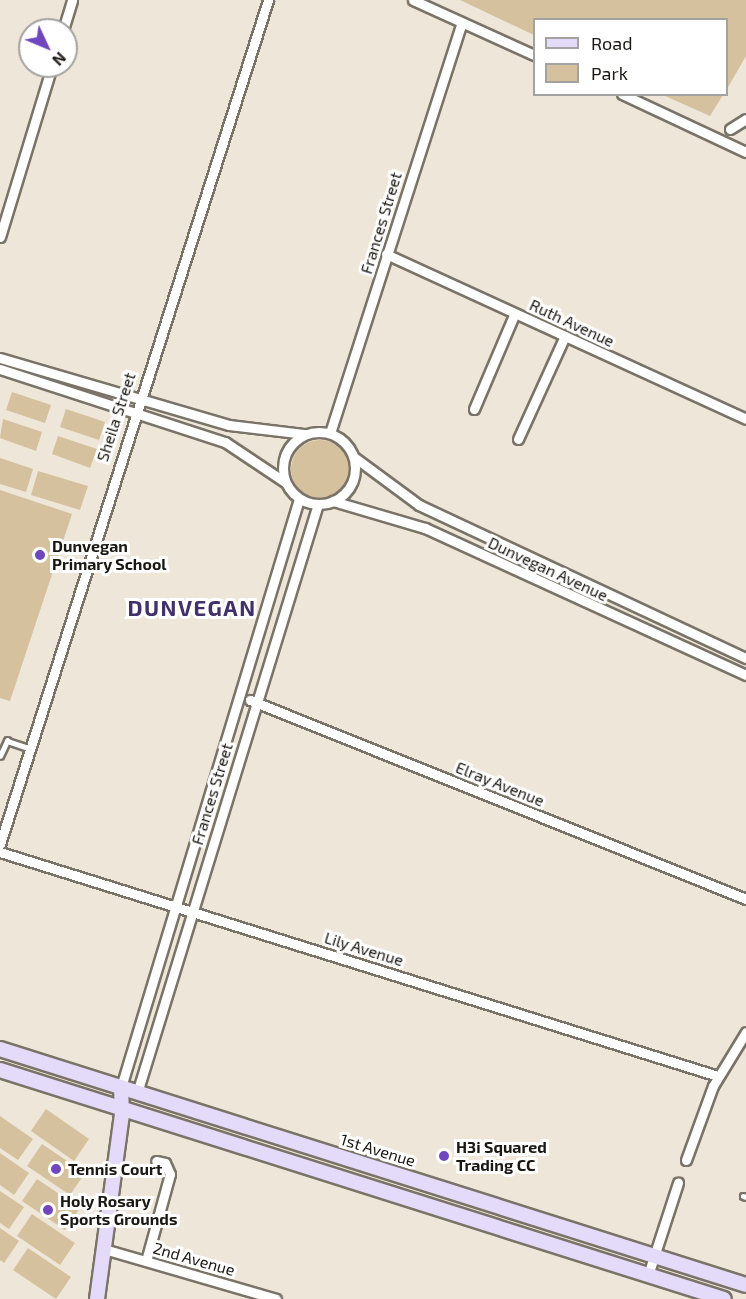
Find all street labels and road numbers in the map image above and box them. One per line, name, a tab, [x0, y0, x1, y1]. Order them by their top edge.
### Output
street label: Frances Street	[356, 170, 406, 276]
street label: Ruth Avenue	[526, 295, 618, 351]
street label: Sheila Street	[93, 370, 139, 464]
street label: Dunvegan Avenue	[485, 533, 611, 605]
street label: Frances Street	[187, 741, 237, 847]
street label: Elray Avenue	[453, 757, 547, 811]
street label: Lily Avenue	[322, 928, 406, 970]
street label: 1st Avenue	[338, 1129, 418, 1171]
street label: 2nd Avenue	[151, 1238, 237, 1280]

